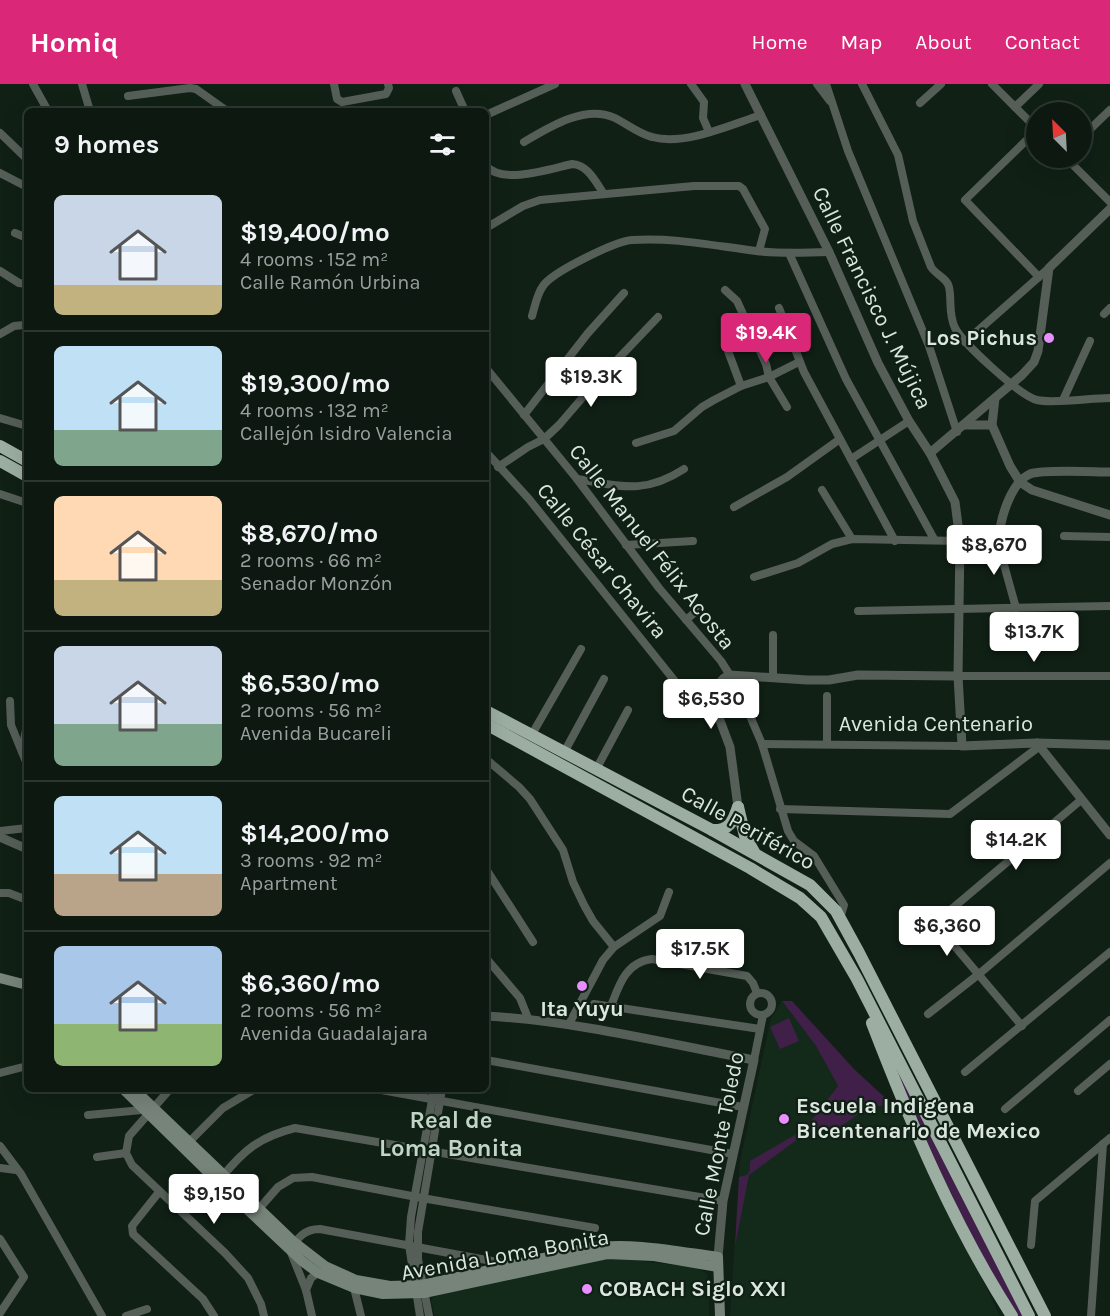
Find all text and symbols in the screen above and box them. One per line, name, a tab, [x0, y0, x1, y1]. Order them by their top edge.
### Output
text: Homiq	[30, 26, 118, 59]
text: Home	[752, 30, 808, 54]
text: Map	[841, 30, 882, 54]
text: About	[915, 30, 972, 54]
text: Contact	[1005, 30, 1080, 54]
north arrow	[1026, 102, 1092, 168]
map controls	[1026, 102, 1092, 168]
icon: filters	[426, 128, 459, 161]
text: 9 homes	[54, 129, 160, 160]
street label: Calle Francisco J. Mújica	[807, 183, 937, 413]
text: $19,400/mo	[240, 217, 390, 248]
icon: home	[102, 219, 174, 291]
text: 4 rooms · 152 m²	[240, 248, 388, 271]
text: Calle Ramón Urbina	[240, 271, 420, 294]
pin: $19.4K	[717, 313, 815, 364]
text: $19.4K	[735, 321, 797, 344]
place label: Los Pichus	[926, 325, 1037, 351]
marker: Los Pichus	[1042, 331, 1056, 345]
pin: $19.3K	[542, 357, 640, 408]
text: $19.3K	[560, 365, 622, 388]
text: $19,300/mo	[240, 368, 390, 399]
icon: home	[102, 370, 174, 442]
text: 4 rooms · 132 m²	[240, 399, 389, 422]
text: Callejón Isidro Valencia	[240, 422, 452, 445]
street label: Calle Manuel Félix Acosta	[564, 439, 740, 655]
street label: Calle César Chavira	[531, 478, 673, 644]
text: $8,670/mo	[240, 518, 378, 549]
icon: home	[102, 520, 174, 592]
pin: $8,670	[945, 525, 1043, 576]
text: $8,670	[961, 533, 1027, 556]
text: 2 rooms · 66 m²	[240, 549, 382, 572]
text: Senador Monzón	[240, 572, 393, 595]
pin: $13.7K	[985, 612, 1083, 663]
text: $13.7K	[1004, 620, 1064, 643]
text: $6,530/mo	[240, 668, 380, 699]
icon: home	[102, 670, 174, 742]
pin: $6,530	[662, 679, 760, 730]
text: $6,530	[677, 687, 745, 710]
text: 2 rooms · 56 m²	[240, 699, 382, 722]
street label: Avenida Centenario	[839, 711, 1033, 737]
text: Avenida Bucareli	[240, 722, 392, 745]
street label: Calle Periférico	[676, 780, 820, 876]
text: $14,200/mo	[240, 818, 390, 849]
icon: home	[102, 820, 174, 892]
pin: $14.2K	[967, 820, 1065, 871]
text: $14.2K	[985, 828, 1047, 851]
text: 3 rooms · 92 m²	[240, 849, 383, 872]
text: Apartment	[240, 872, 338, 895]
pin: $6,360	[898, 906, 996, 957]
text: $6,360	[913, 914, 981, 937]
pin: $17.5K	[651, 929, 749, 980]
text: $17.5K	[670, 937, 730, 960]
text: $6,360/mo	[240, 968, 380, 999]
icon: home	[102, 970, 174, 1042]
marker: Ita Yuyu	[575, 979, 589, 993]
place label: Ita Yuyu	[540, 996, 624, 1022]
text: 2 rooms · 56 m²	[240, 999, 382, 1022]
text: Avenida Guadalajara	[240, 1022, 428, 1045]
street label: Calle Monte Toledo	[688, 1050, 750, 1238]
place label: Escuela Indigena Bicentenario de Mexico	[796, 1093, 1040, 1144]
district label: Real de Loma Bonita	[379, 1106, 523, 1162]
marker: Escuela Indigena Bicentenario de Mexico	[777, 1112, 791, 1126]
pin: $9,150	[165, 1174, 263, 1225]
text: $9,150	[183, 1182, 245, 1205]
street label: Avenida Loma Bonita	[399, 1224, 611, 1286]
place label: COBACH Siglo XXI	[599, 1276, 787, 1302]
marker: COBACH Siglo XXI	[580, 1282, 594, 1296]

